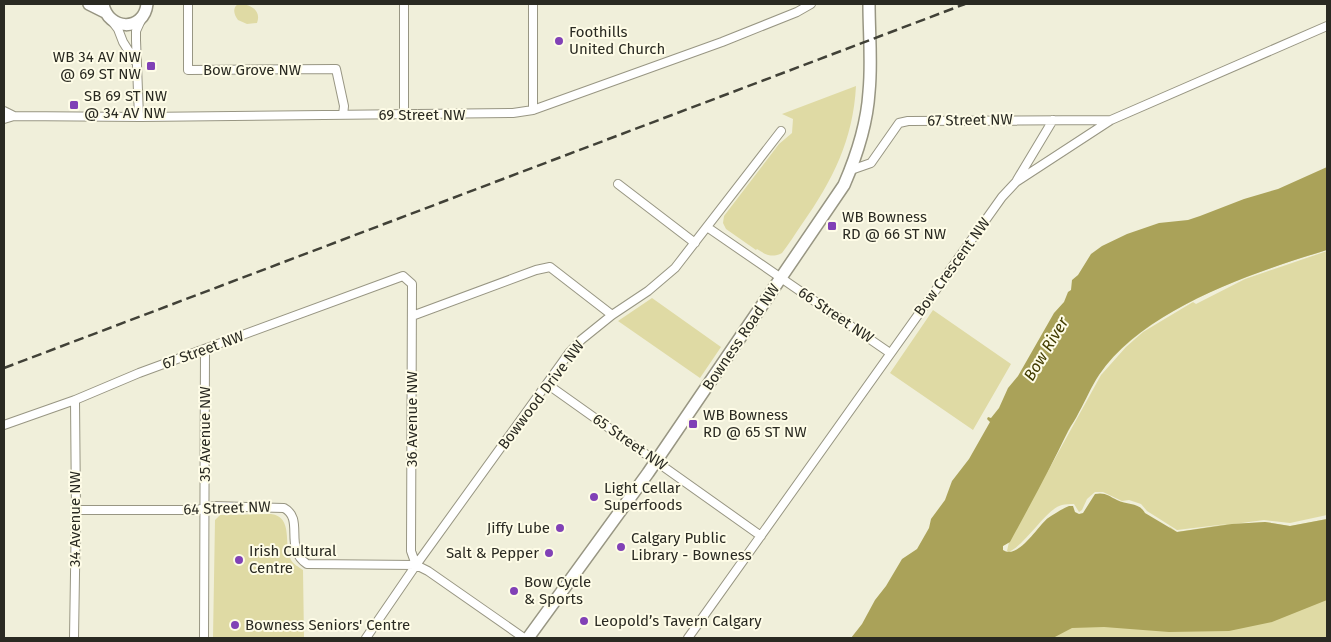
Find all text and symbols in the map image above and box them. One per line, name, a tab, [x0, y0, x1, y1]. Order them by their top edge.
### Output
place label: Foothills United Church	[569, 23, 665, 58]
marker: Foothills United Church	[553, 35, 565, 47]
place label: WB 34 AV NW @ 69 ST NW	[53, 48, 142, 83]
marker: WB 34 AV NW @ 69 ST NW	[145, 60, 157, 72]
street label: Bow Grove NW	[203, 61, 302, 79]
place label: SB 69 ST NW @ 34 AV NW	[84, 87, 168, 122]
marker: SB 69 ST NW @ 34 AV NW	[68, 99, 80, 111]
street label: 69 Street NW	[379, 106, 466, 124]
street label: 67 Street NW	[927, 110, 1014, 130]
place label: WB Bowness RD @ 66 ST NW	[842, 208, 947, 243]
street label: Bow Crescent NW	[910, 214, 994, 320]
marker: WB Bowness RD @ 66 ST NW	[826, 220, 838, 232]
street label: Bowness Road NW	[699, 280, 784, 394]
street label: 66 Street NW	[795, 283, 878, 347]
water label: Bow River	[1020, 313, 1073, 384]
street label: 67 Street NW	[160, 327, 247, 373]
street label: Bowwood Drive NW	[494, 337, 588, 453]
street label: 36 Avenue NW	[403, 370, 421, 467]
street label: 35 Avenue NW	[196, 386, 214, 482]
place label: WB Bowness RD @ 65 ST NW	[703, 406, 807, 441]
street label: 65 Street NW	[589, 410, 671, 475]
marker: WB Bowness RD @ 65 ST NW	[687, 418, 699, 430]
street label: 34 Avenue NW	[66, 471, 84, 567]
place label: Light Cellar Superfoods	[604, 479, 682, 514]
marker: Light Cellar Superfoods	[588, 491, 600, 503]
street label: 64 Street NW	[183, 497, 272, 519]
place label: Jiffy Lube	[487, 519, 550, 537]
marker: Jiffy Lube	[554, 522, 566, 534]
place label: Calgary Public Library - Bowness	[631, 529, 752, 564]
marker: Calgary Public Library - Bowness	[615, 541, 627, 553]
place label: Irish Cultural Centre	[249, 542, 337, 577]
place label: Salt & Pepper	[446, 544, 539, 562]
marker: Salt & Pepper	[543, 547, 555, 559]
marker: Irish Cultural Centre	[233, 554, 245, 566]
place label: Bow Cycle & Sports	[524, 573, 591, 608]
marker: Bow Cycle & Sports	[508, 585, 520, 597]
place label: Leopold’s Tavern Calgary	[594, 612, 762, 630]
marker: Leopold’s Tavern Calgary	[578, 615, 590, 627]
place label: Bowness Seniors' Centre	[245, 616, 410, 634]
marker: Bowness Seniors' Centre	[229, 619, 241, 631]

